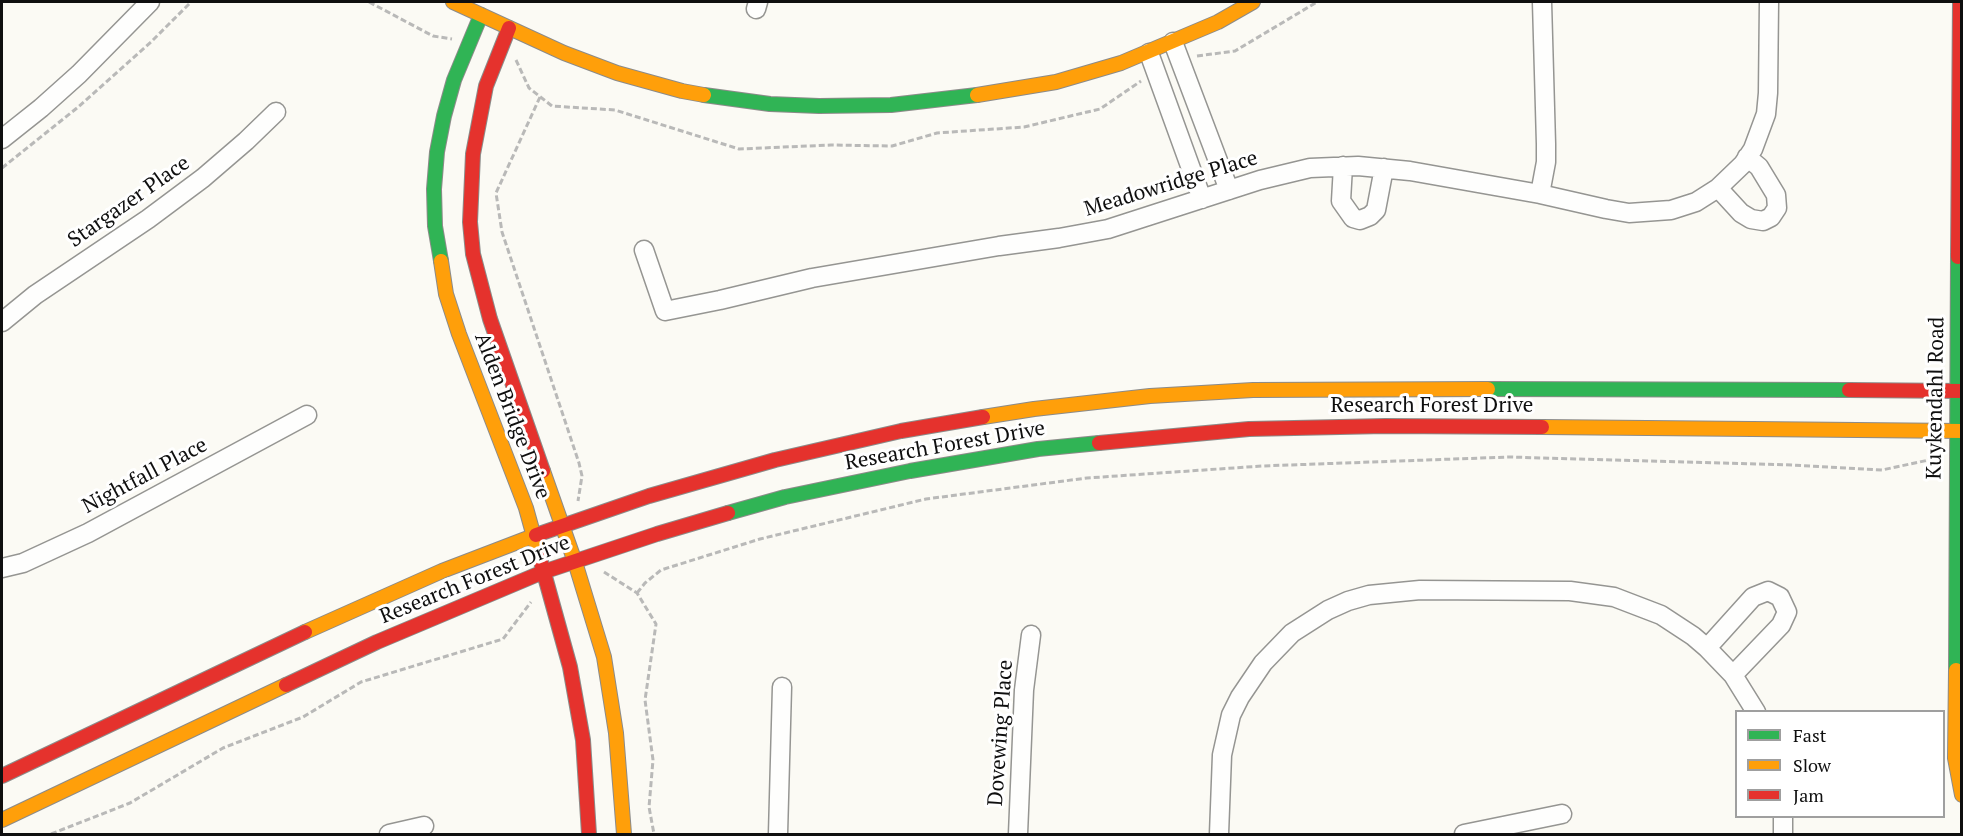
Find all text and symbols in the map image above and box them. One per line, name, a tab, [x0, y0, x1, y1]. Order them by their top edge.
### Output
street label: Meadowridge Place	[1081, 146, 1261, 222]
street label: Stargazer Place	[63, 151, 195, 253]
street label: Kuykendahl Road	[1922, 316, 1950, 480]
street label: Alden Bridge Drive	[469, 329, 555, 503]
street label: Research Forest Drive	[1331, 393, 1533, 419]
street label: Research Forest Drive	[843, 416, 1047, 476]
street label: Nightfall Place	[78, 433, 212, 519]
street label: Research Forest Drive	[376, 530, 574, 630]
street label: Dovewing Place	[983, 659, 1019, 807]
legend	[1735, 710, 1945, 818]
text: Fast	[1793, 723, 1826, 747]
text: Slow	[1793, 753, 1831, 777]
text: Jam	[1793, 783, 1824, 807]

